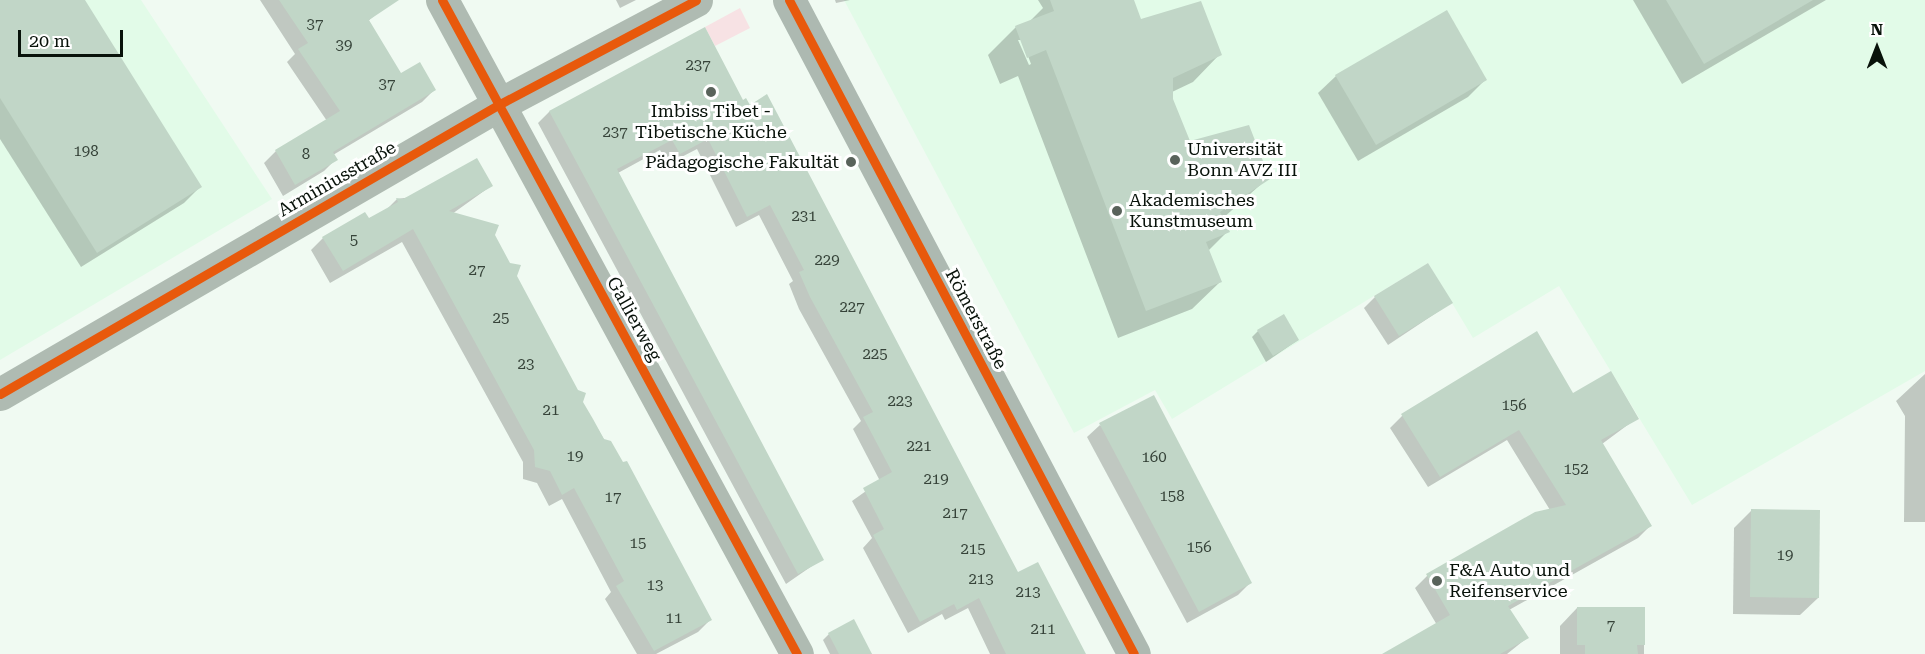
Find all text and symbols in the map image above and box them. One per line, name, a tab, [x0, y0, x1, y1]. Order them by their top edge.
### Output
house number: 37	[307, 16, 323, 34]
scale bar	[21, 18, 126, 56]
north arrow	[1847, 18, 1907, 78]
text: N	[1871, 20, 1883, 39]
text: 20 m	[29, 30, 70, 51]
house number: 39	[336, 37, 352, 55]
house number: 237	[685, 57, 711, 75]
house number: 37	[379, 76, 395, 94]
marker: Imbiss Tibet - Tibetische Küche	[704, 85, 718, 99]
place label: Imbiss Tibet - Tibetische Küche	[635, 101, 787, 144]
house number: 237	[602, 124, 628, 142]
street label: Arminiusstraße	[274, 137, 400, 221]
place label: Universität Bonn AVZ III	[1187, 139, 1298, 182]
house number: 198	[73, 143, 99, 161]
house number: 8	[302, 146, 310, 164]
place label: Pädagogische Fakultät	[645, 151, 839, 173]
marker: Universität Bonn AVZ III	[1168, 153, 1182, 167]
marker: Pädagogische Fakultät	[844, 155, 858, 169]
place label: Akademisches Kunstmuseum	[1129, 190, 1254, 232]
marker: Akademisches Kunstmuseum	[1110, 204, 1124, 218]
house number: 231	[791, 208, 817, 226]
house number: 5	[350, 232, 358, 250]
house number: 229	[814, 252, 840, 270]
house number: 27	[469, 262, 485, 280]
street label: Römerstraße	[941, 265, 1011, 373]
street label: Gallierweg	[602, 273, 666, 365]
house number: 227	[839, 299, 865, 317]
house number: 25	[493, 310, 509, 328]
house number: 225	[862, 346, 888, 364]
house number: 23	[518, 356, 534, 374]
house number: 223	[887, 393, 913, 411]
house number: 156	[1501, 397, 1527, 415]
house number: 21	[543, 402, 559, 420]
house number: 221	[906, 438, 932, 456]
house number: 19	[567, 448, 583, 466]
house number: 160	[1141, 449, 1167, 467]
house number: 152	[1563, 461, 1589, 479]
house number: 219	[923, 471, 949, 489]
house number: 158	[1159, 488, 1185, 506]
house number: 17	[605, 489, 621, 507]
house number: 217	[942, 505, 968, 523]
house number: 15	[630, 535, 646, 553]
house number: 156	[1186, 539, 1212, 557]
house number: 215	[960, 541, 986, 559]
house number: 19	[1777, 547, 1793, 565]
place label: F&A Auto und Reifenservice	[1449, 560, 1570, 602]
house number: 213	[968, 571, 994, 589]
marker: F&A Auto und Reifenservice	[1430, 574, 1444, 588]
house number: 13	[647, 577, 663, 595]
house number: 213	[1015, 584, 1041, 602]
house number: 11	[666, 610, 682, 628]
house number: 7	[1607, 617, 1615, 635]
house number: 211	[1030, 621, 1056, 639]

